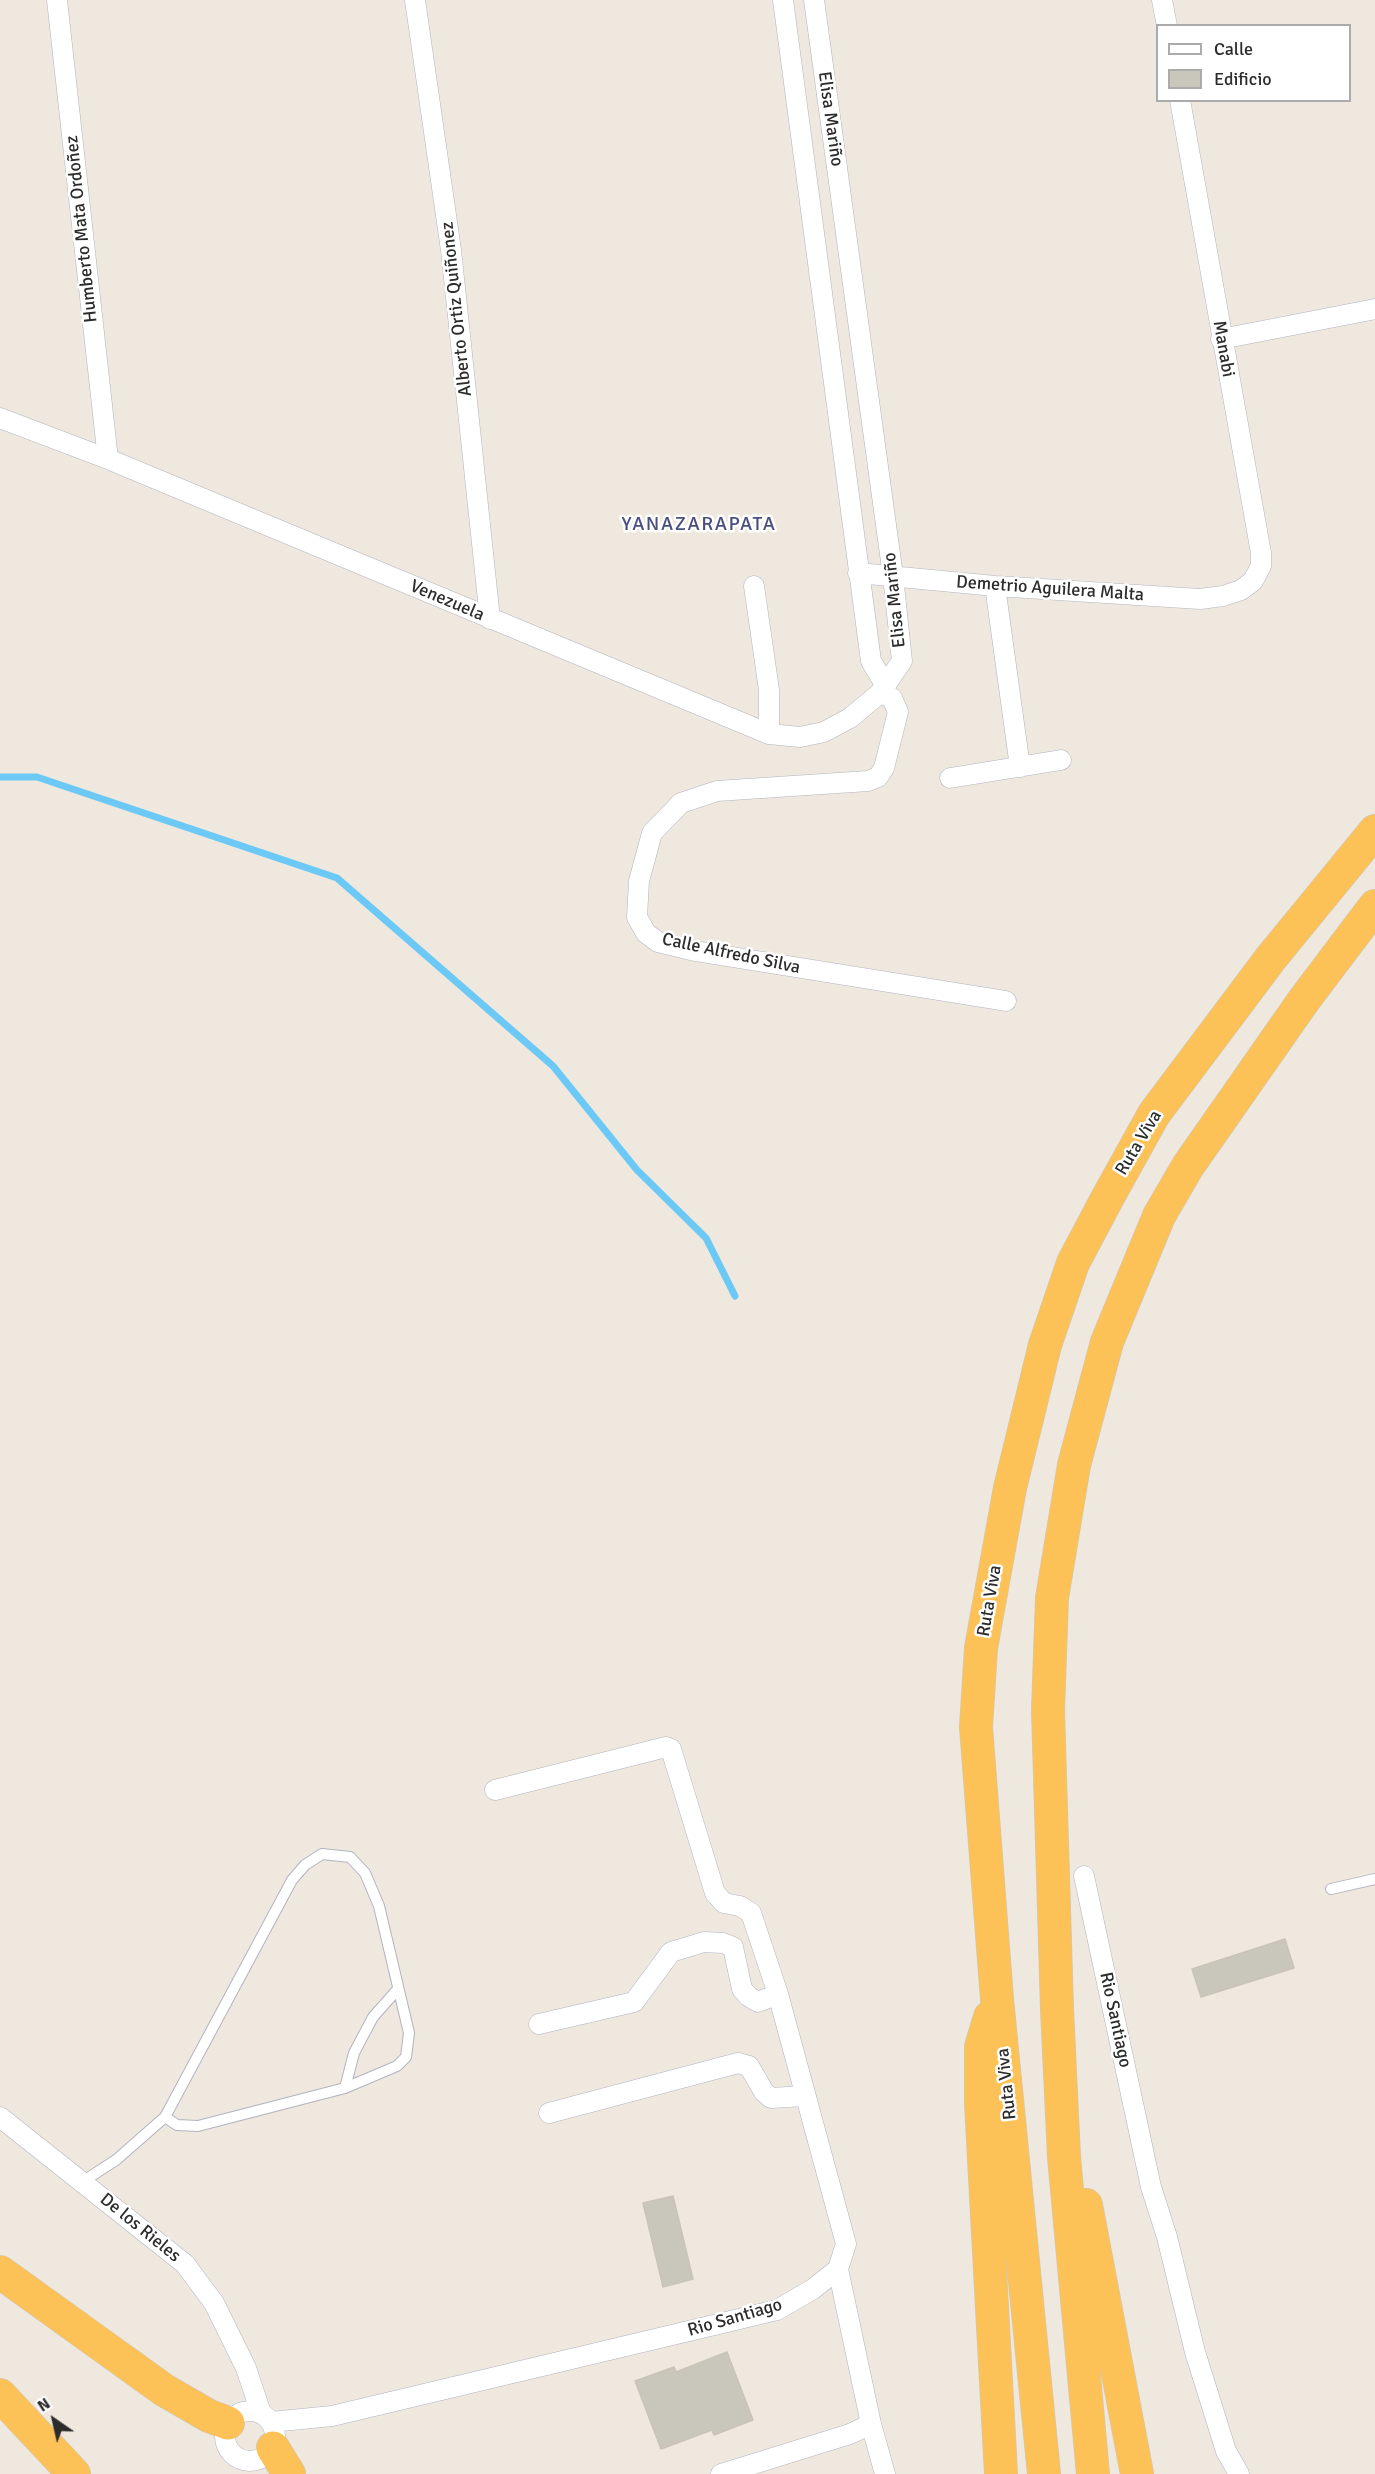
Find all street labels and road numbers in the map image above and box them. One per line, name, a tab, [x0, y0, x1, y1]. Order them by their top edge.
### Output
street label: Elisa Mariño	[813, 70, 847, 168]
street label: Humberto Mata Ordoñez	[61, 134, 103, 324]
street label: Alberto Ortiz Quiñonez	[437, 221, 477, 397]
street label: Manabi	[1207, 319, 1239, 379]
street label: Elisa Mariño	[879, 551, 911, 649]
street label: Demetrio Aguilera Malta	[955, 572, 1145, 606]
street label: Venezuela	[407, 576, 487, 626]
street label: Calle Alfredo Silva	[660, 929, 802, 979]
street label: Ruta Viva	[1111, 1107, 1167, 1179]
street label: Ruta Viva	[973, 1564, 1007, 1638]
street label: Rio Santiago	[1094, 1970, 1136, 2070]
street label: Ruta Viva	[992, 2047, 1022, 2121]
street label: De los Rieles	[95, 2189, 185, 2267]
street label: Rio Santiago	[685, 2294, 785, 2342]

